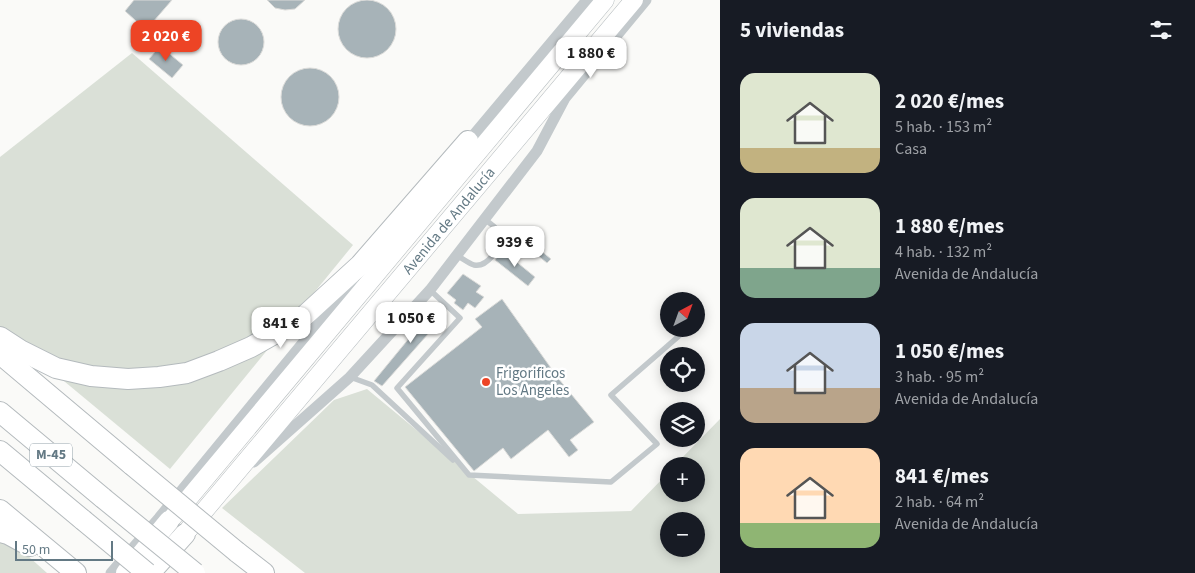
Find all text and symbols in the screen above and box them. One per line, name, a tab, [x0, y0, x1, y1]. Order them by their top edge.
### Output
text: 5 viviendas	[740, 15, 844, 45]
icon: filters	[1147, 16, 1175, 44]
pin: 2 020 €	[120, 20, 212, 62]
text: 2 020 €	[142, 25, 190, 47]
pin: 1 880 €	[545, 36, 637, 79]
text: 1 880 €	[567, 42, 615, 64]
text: 2 020 €/mes	[895, 86, 1004, 116]
icon: home	[780, 93, 840, 153]
text: 5 hab. · 153 m²	[895, 116, 992, 138]
text: Casa	[895, 138, 927, 160]
street label: Avenida de Andalucía	[398, 163, 500, 279]
text: 1 880 €/mes	[895, 211, 1004, 241]
icon: home	[780, 218, 840, 278]
pin: 939 €	[480, 226, 550, 268]
text: 939 €	[497, 231, 534, 253]
text: 4 hab. · 132 m²	[895, 241, 992, 263]
text: Avenida de Andalucía	[895, 263, 1038, 285]
north arrow	[660, 292, 705, 338]
map controls	[660, 292, 705, 557]
pin: 1 050 €	[365, 302, 457, 344]
pin: 841 €	[246, 306, 316, 349]
text: 1 050 €	[387, 307, 435, 329]
text: 841 €	[263, 312, 300, 334]
text: 1 050 €/mes	[895, 336, 1004, 366]
icon: home	[780, 343, 840, 403]
button: locate	[660, 347, 705, 392]
place label: Frigorificos Los Angeles	[496, 363, 569, 401]
text: 3 hab. · 95 m²	[895, 366, 984, 388]
marker: Frigorificos Los Angeles	[480, 376, 492, 388]
text: Avenida de Andalucía	[895, 388, 1038, 410]
button: layers	[660, 402, 705, 447]
road number: M-45	[30, 444, 72, 466]
button: +	[660, 457, 705, 502]
text: 841 €/mes	[895, 461, 989, 491]
icon: home	[780, 468, 840, 528]
text: 2 hab. · 64 m²	[895, 491, 984, 513]
button: −	[660, 512, 705, 557]
text: Avenida de Andalucía	[895, 513, 1038, 535]
scale bar	[15, 538, 112, 561]
text: 50 m	[22, 540, 50, 560]

